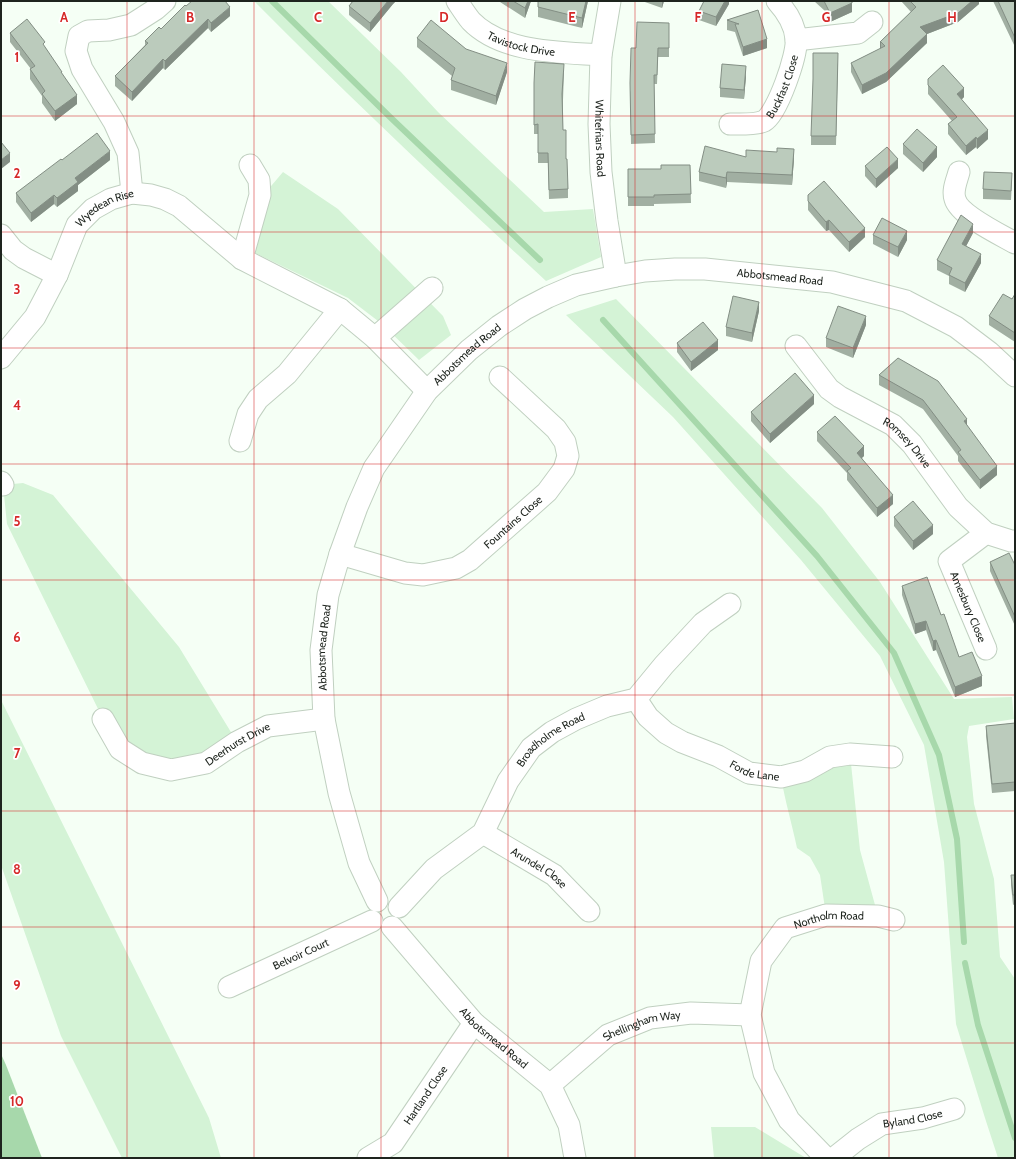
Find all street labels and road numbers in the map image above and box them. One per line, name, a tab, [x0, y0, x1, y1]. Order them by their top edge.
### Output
street label: Tavistock Drive	[485, 28, 556, 59]
street label: Buckfast Close	[763, 53, 801, 121]
street label: Whitefriars Road	[592, 99, 609, 178]
street label: Wyedean Rise	[72, 186, 136, 230]
street label: Abbotsmead Road	[736, 265, 824, 288]
street label: Abbotsmead Road	[430, 320, 504, 388]
street label: Romsey Drive	[881, 414, 934, 471]
street label: Fountains Close	[481, 492, 545, 552]
street label: Amesbury Close	[947, 569, 989, 645]
street label: Abbotsmead Road	[314, 604, 334, 691]
street label: Broadholme Road	[513, 709, 587, 769]
street label: Deerhurst Drive	[202, 719, 273, 769]
street label: Forde Lane	[727, 757, 781, 784]
street label: Arundel Close	[508, 844, 570, 891]
street label: Northolm Road	[792, 908, 864, 932]
street label: Belvoir Court	[271, 935, 331, 973]
street label: Abbotsmead Road	[457, 1004, 531, 1071]
street label: Shellingham Way	[600, 1007, 682, 1044]
street label: Hartland Close	[400, 1063, 450, 1127]
street label: Byland Close	[882, 1106, 944, 1131]

